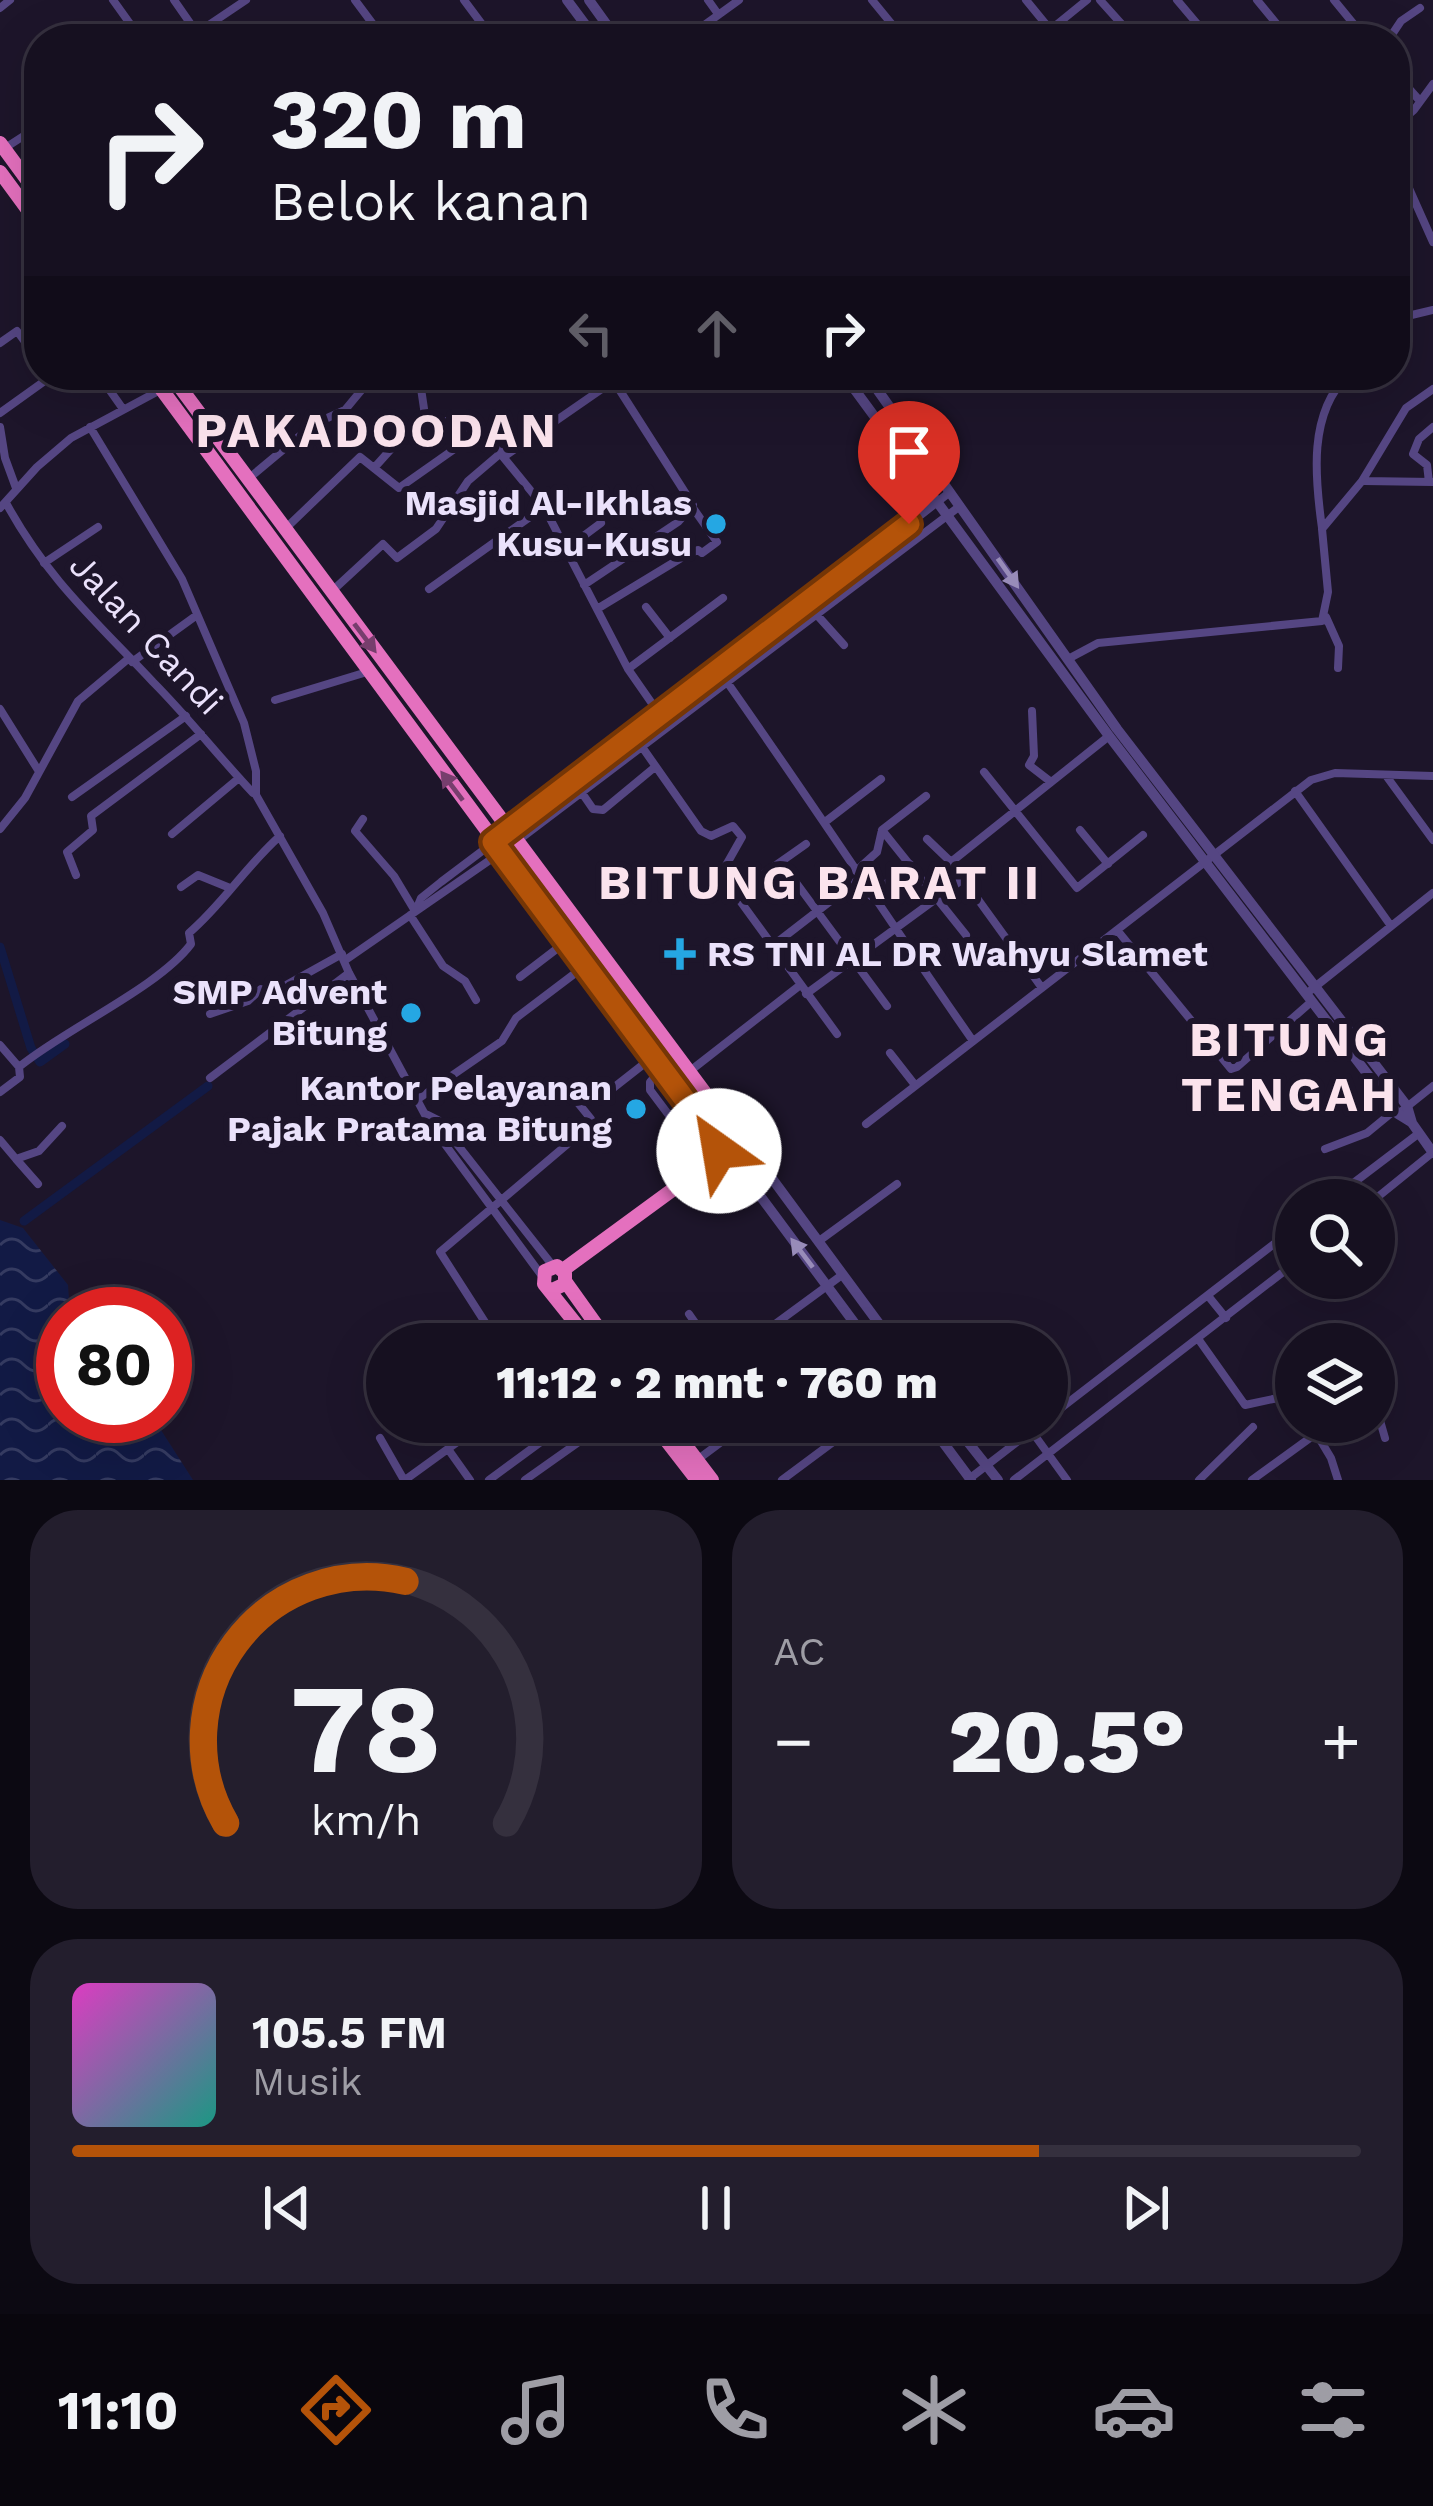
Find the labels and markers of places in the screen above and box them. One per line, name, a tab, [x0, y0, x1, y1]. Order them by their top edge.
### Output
pin	[858, 401, 960, 524]
place label: Masjid Al-Ikhlas Kusu-Kusu	[404, 482, 692, 565]
marker: Masjid Al-Ikhlas Kusu-Kusu	[703, 511, 729, 537]
place label: RS TNI AL DR Wahyu Slamet	[707, 933, 1208, 975]
marker: RS TNI AL DR Wahyu Slamet	[664, 938, 696, 970]
place label: SMP Advent Bitung	[173, 971, 388, 1054]
marker: SMP Advent Bitung	[398, 1000, 424, 1026]
place label: Kantor Pelayanan Pajak Pratama Bitung	[227, 1067, 613, 1150]
marker: Kantor Pelayanan Pajak Pratama Bitung	[623, 1096, 649, 1122]

